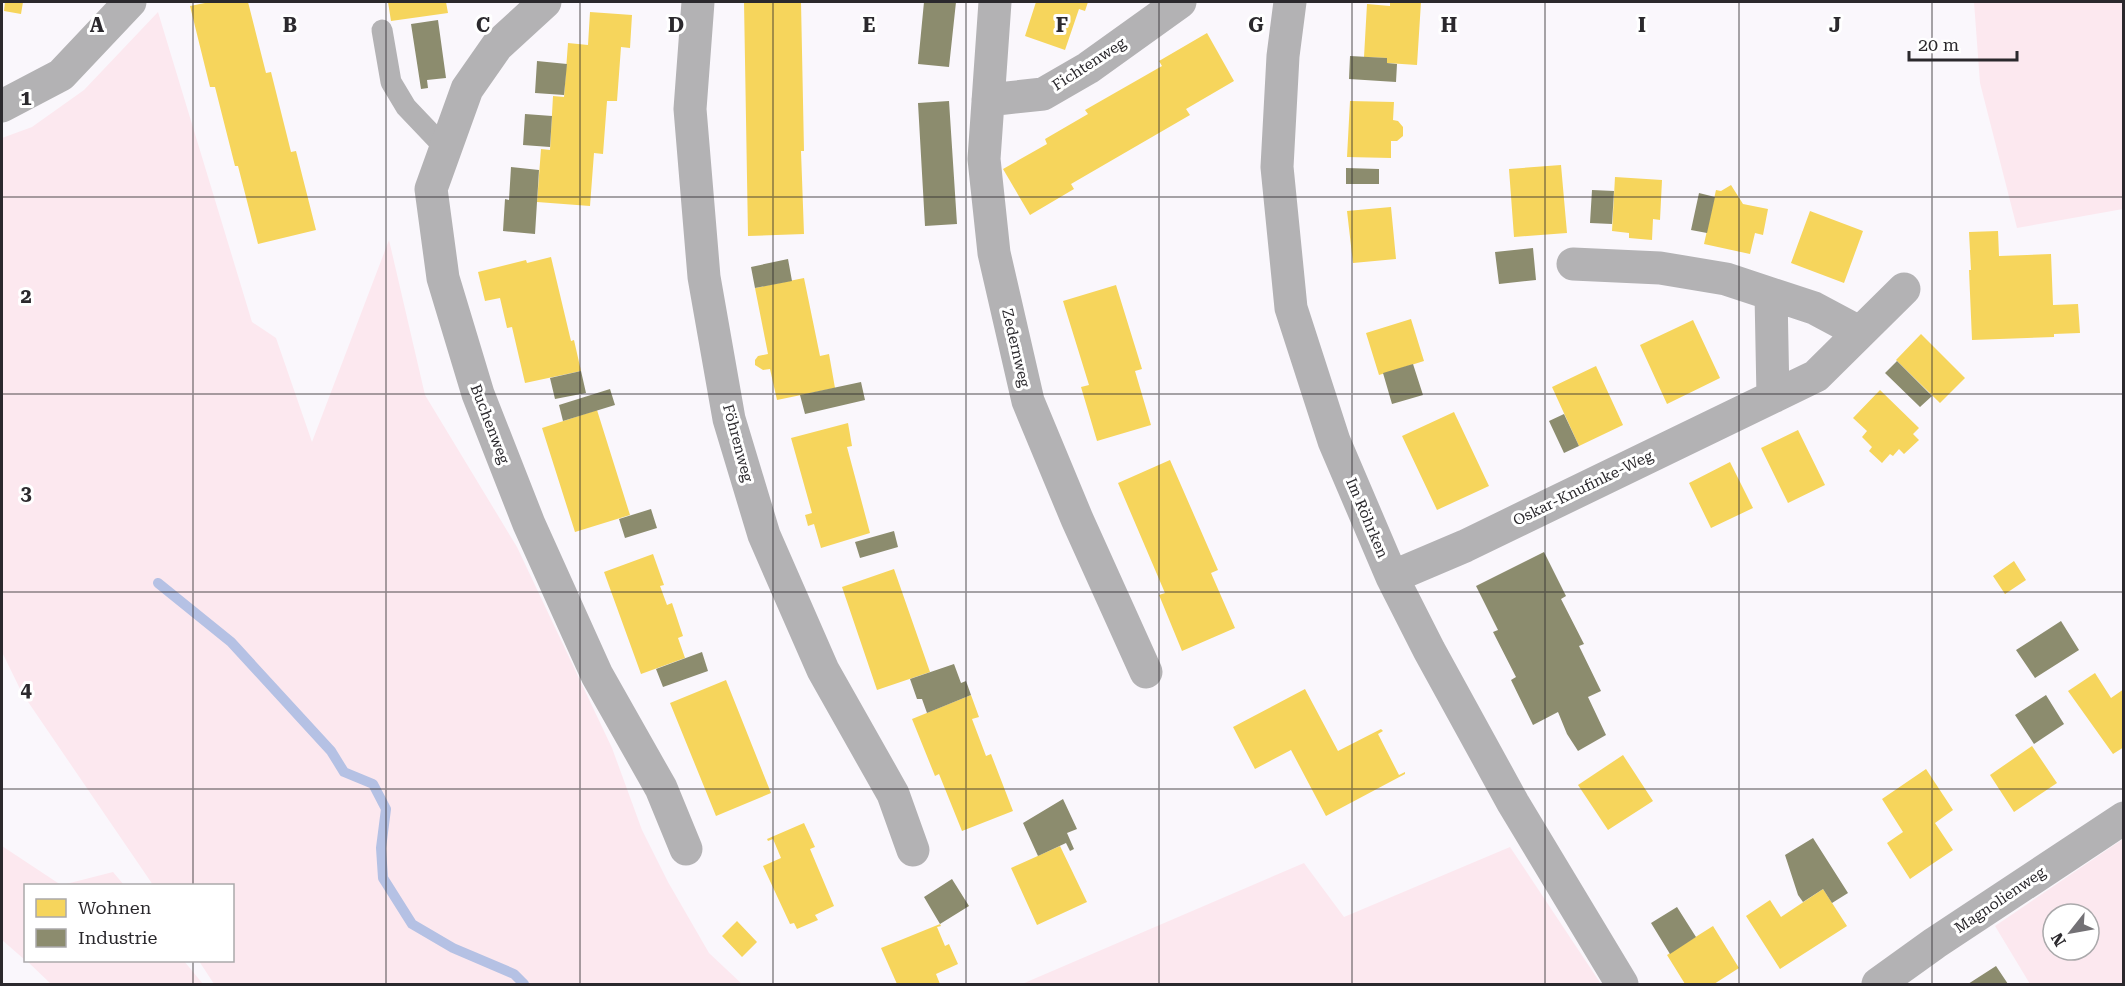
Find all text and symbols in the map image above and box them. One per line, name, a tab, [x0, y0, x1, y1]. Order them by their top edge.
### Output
text: A	[90, 13, 105, 37]
text: B	[283, 13, 297, 37]
text: C	[476, 13, 490, 37]
text: D	[668, 13, 684, 37]
text: E	[863, 13, 876, 37]
text: F	[1056, 13, 1068, 37]
text: G	[1248, 13, 1264, 37]
text: H	[1441, 13, 1457, 37]
text: I	[1638, 13, 1646, 37]
text: J	[1829, 13, 1841, 37]
scale bar	[1909, 24, 2017, 62]
street label: Fichtenweg	[1049, 33, 1129, 94]
text: 20 m	[1918, 34, 1959, 55]
text: 1	[20, 86, 32, 110]
text: 2	[20, 284, 32, 308]
street label: Zedernweg	[998, 307, 1034, 390]
street label: Buchenweg	[467, 382, 514, 467]
street label: Föhrenweg	[719, 402, 757, 484]
street label: Oskar-Knufinke-Weg	[1510, 446, 1656, 530]
street label: Im Röhrken	[1342, 475, 1392, 561]
text: 3	[20, 481, 32, 505]
text: 4	[20, 678, 32, 702]
street label: Magnolienweg	[1951, 863, 2049, 937]
legend	[24, 884, 234, 962]
text: Wohnen	[78, 897, 152, 918]
north arrow	[2041, 902, 2101, 962]
text: Industrie	[78, 927, 158, 948]
text: N	[2047, 929, 2070, 950]

